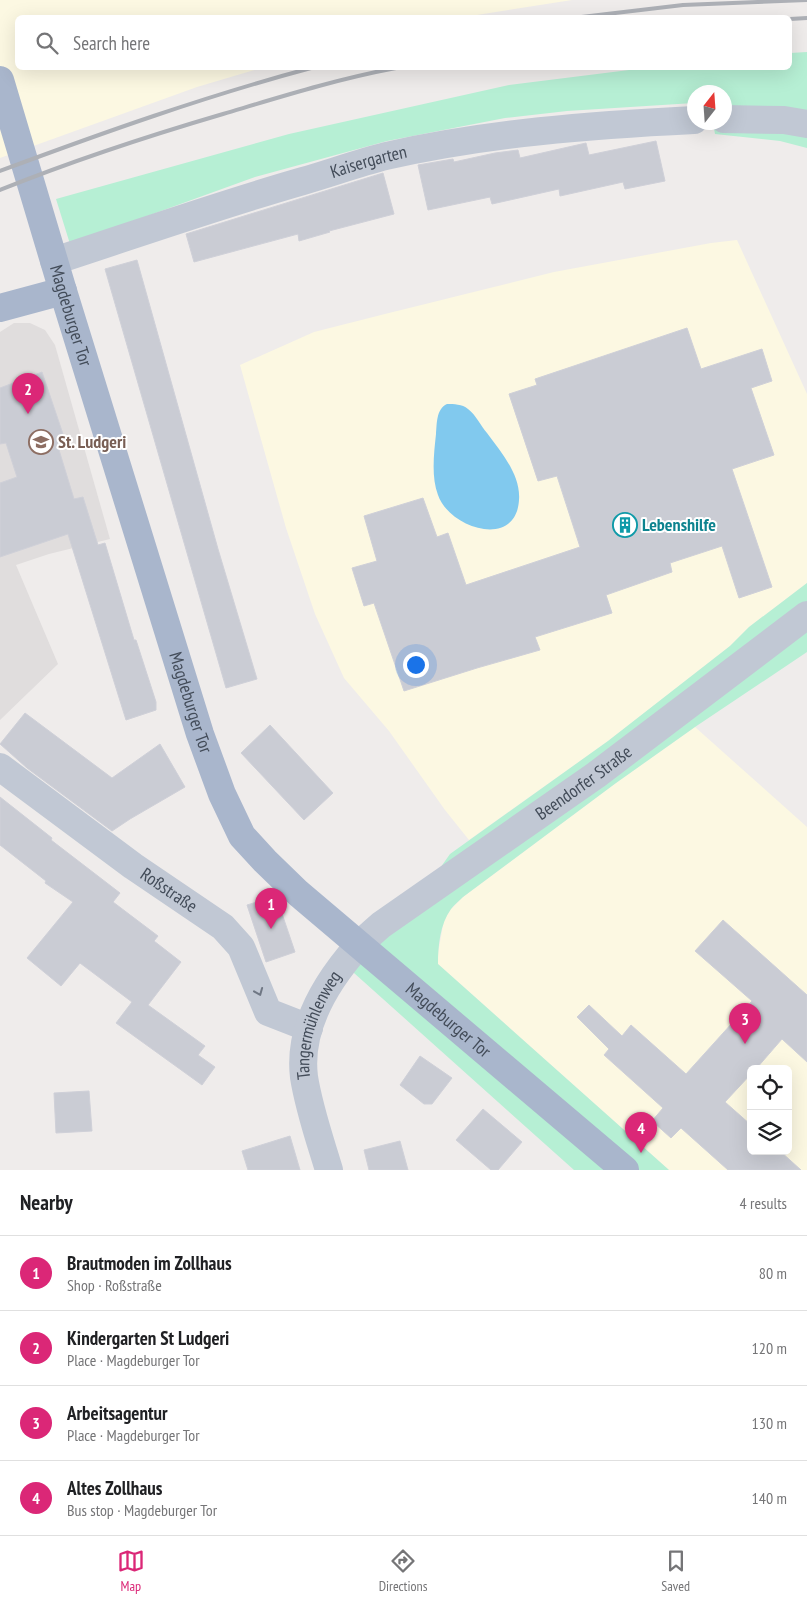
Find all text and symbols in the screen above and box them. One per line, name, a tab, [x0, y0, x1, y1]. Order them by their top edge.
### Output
search box	[15, 15, 792, 70]
icon: search	[33, 29, 61, 57]
text: Search here	[73, 31, 150, 55]
north arrow	[687, 85, 732, 130]
street label: Kaisergarten	[327, 140, 409, 183]
street label: Magdeburger Tor	[45, 262, 98, 369]
pin: 2	[12, 373, 44, 414]
school or university icon: St. Ludgeri	[28, 429, 54, 455]
place label: St. Ludgeri	[58, 430, 126, 453]
building icon: Lebenshilfe	[612, 512, 638, 538]
place label: Lebenshilfe	[642, 513, 716, 536]
street label: Magdeburger Tor	[164, 649, 218, 756]
your location	[403, 652, 429, 678]
street label: Beendorfer Straße	[531, 740, 636, 825]
street label: Roßstraße	[136, 862, 202, 917]
pin: 1	[255, 888, 287, 929]
street label: Tangermühlenweg	[291, 966, 346, 1081]
street label: Magdeburger Tor	[401, 977, 496, 1062]
one-way arrow	[253, 987, 264, 996]
pin: 3	[729, 1003, 761, 1044]
map controls	[747, 1065, 792, 1155]
button: locate	[747, 1065, 792, 1110]
button: layers	[747, 1110, 792, 1155]
pin: 4	[625, 1112, 657, 1153]
text: Nearby	[20, 1189, 73, 1216]
text: 4 results	[740, 1193, 787, 1213]
text: Brautmoden im Zollhaus	[67, 1251, 232, 1275]
text: 1	[32, 1263, 40, 1283]
text: 80 m	[759, 1263, 787, 1283]
text: Shop · Roßstraße	[67, 1275, 162, 1295]
text: Kindergarten St Ludgeri	[67, 1326, 229, 1350]
text: 2	[32, 1338, 40, 1358]
text: 120 m	[752, 1338, 787, 1358]
text: Place · Magdeburger Tor	[67, 1350, 200, 1370]
text: Arbeitsagentur	[67, 1401, 168, 1425]
text: 3	[32, 1413, 40, 1433]
text: 130 m	[752, 1413, 787, 1433]
text: Place · Magdeburger Tor	[67, 1425, 200, 1445]
text: Altes Zollhaus	[67, 1476, 162, 1500]
text: 4	[32, 1488, 40, 1508]
text: 140 m	[752, 1488, 787, 1508]
text: Bus stop · Magdeburger Tor	[67, 1500, 217, 1520]
tab: Map	[117, 1547, 145, 1595]
tab: Directions	[379, 1547, 427, 1595]
tab: Saved	[661, 1547, 690, 1595]

